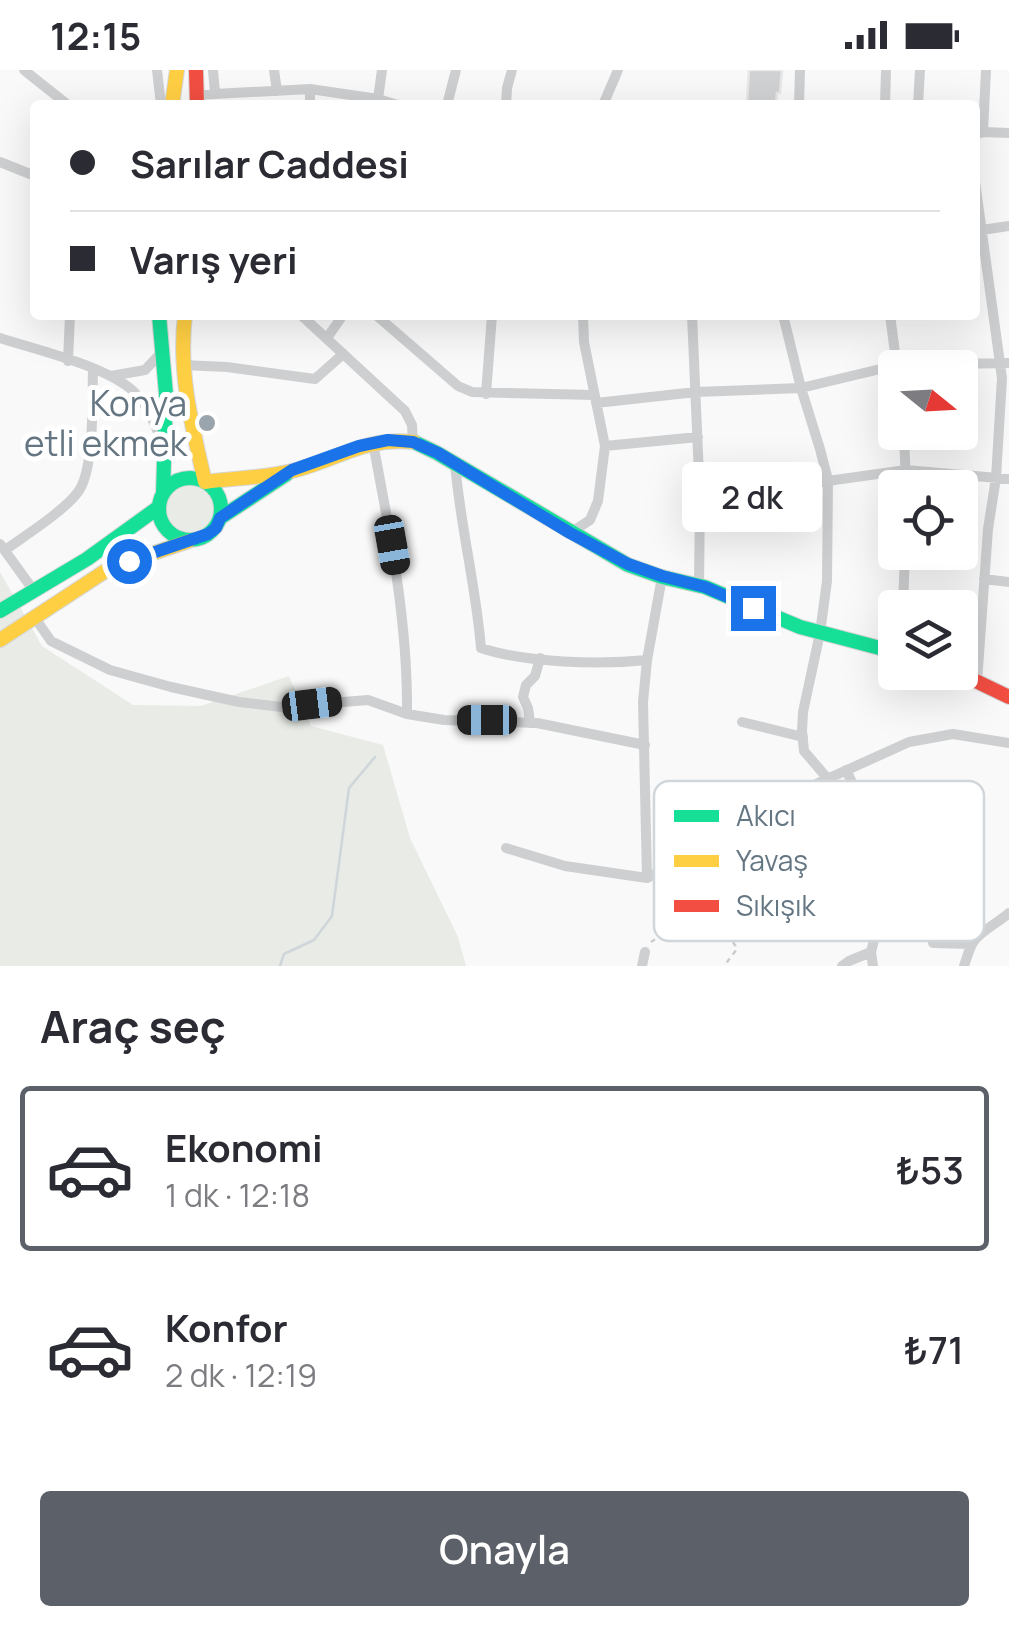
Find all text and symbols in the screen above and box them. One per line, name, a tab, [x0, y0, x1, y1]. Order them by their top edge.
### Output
text: 12:15	[50, 9, 141, 61]
text: Sarılar Caddesi	[130, 137, 409, 189]
text: Varış yeri	[130, 233, 298, 285]
north arrow	[878, 350, 978, 450]
map controls	[878, 350, 978, 690]
place label: Konya etli ekmek	[24, 379, 189, 467]
marker: Konya etli ekmek	[196, 412, 218, 434]
callout: 2 dk	[683, 463, 823, 533]
button: locate	[878, 470, 978, 570]
text: 2 dk	[721, 475, 783, 519]
car	[372, 513, 412, 577]
route start	[107, 539, 152, 584]
route end	[731, 586, 776, 631]
button: layers	[878, 590, 978, 690]
car	[280, 685, 344, 723]
car	[457, 705, 517, 735]
legend	[654, 781, 984, 941]
text: Akıcı	[736, 796, 796, 834]
text: Yavaş	[736, 841, 808, 879]
text: Sıkışık	[736, 886, 816, 924]
text: Araç seç	[40, 995, 226, 1057]
text: Ekonomi	[165, 1121, 323, 1173]
icon: car	[45, 1124, 135, 1214]
text: ₺53	[896, 1143, 964, 1195]
text: 1 dk · 12:18	[165, 1173, 310, 1217]
text: Konfor	[165, 1301, 288, 1353]
icon: car	[45, 1304, 135, 1394]
text: ₺71	[904, 1323, 964, 1375]
text: 2 dk · 12:19	[165, 1353, 317, 1397]
button: Onayla	[40, 1491, 969, 1606]

